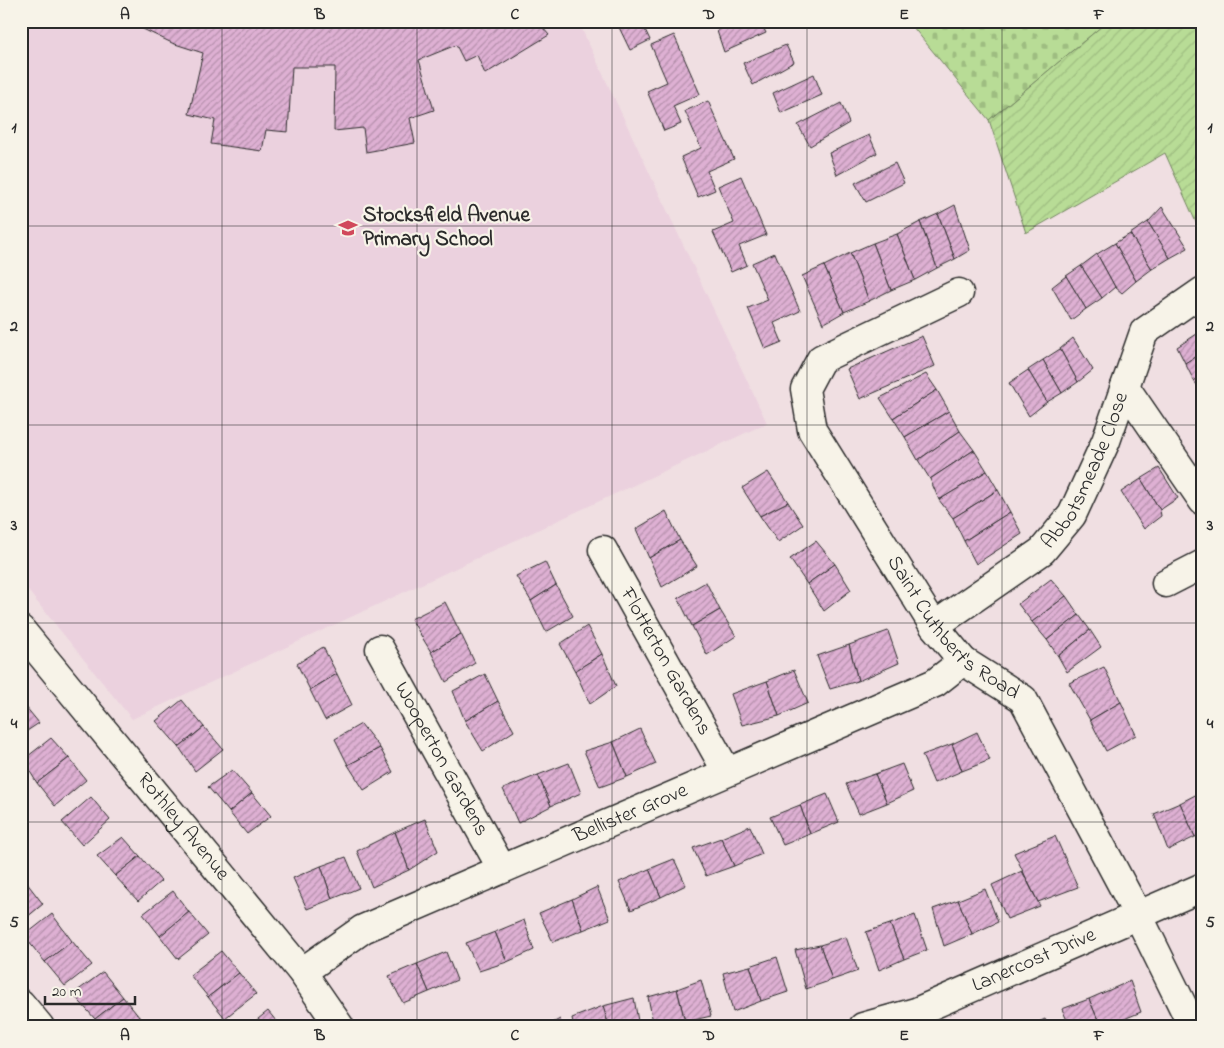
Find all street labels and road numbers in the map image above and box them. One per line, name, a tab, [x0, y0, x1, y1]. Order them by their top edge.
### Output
street label: Abbotsmeade Close	[1034, 388, 1137, 556]
street label: Saint Cuthbert's Road	[879, 550, 1025, 708]
street label: Flotterton Gardens	[612, 582, 719, 741]
street label: Wooperton Gardens	[386, 677, 496, 842]
street label: Rothley Avenue	[129, 766, 237, 888]
street label: Bellister Grove	[568, 776, 693, 852]
street label: Lanercost Drive	[967, 920, 1101, 1001]

